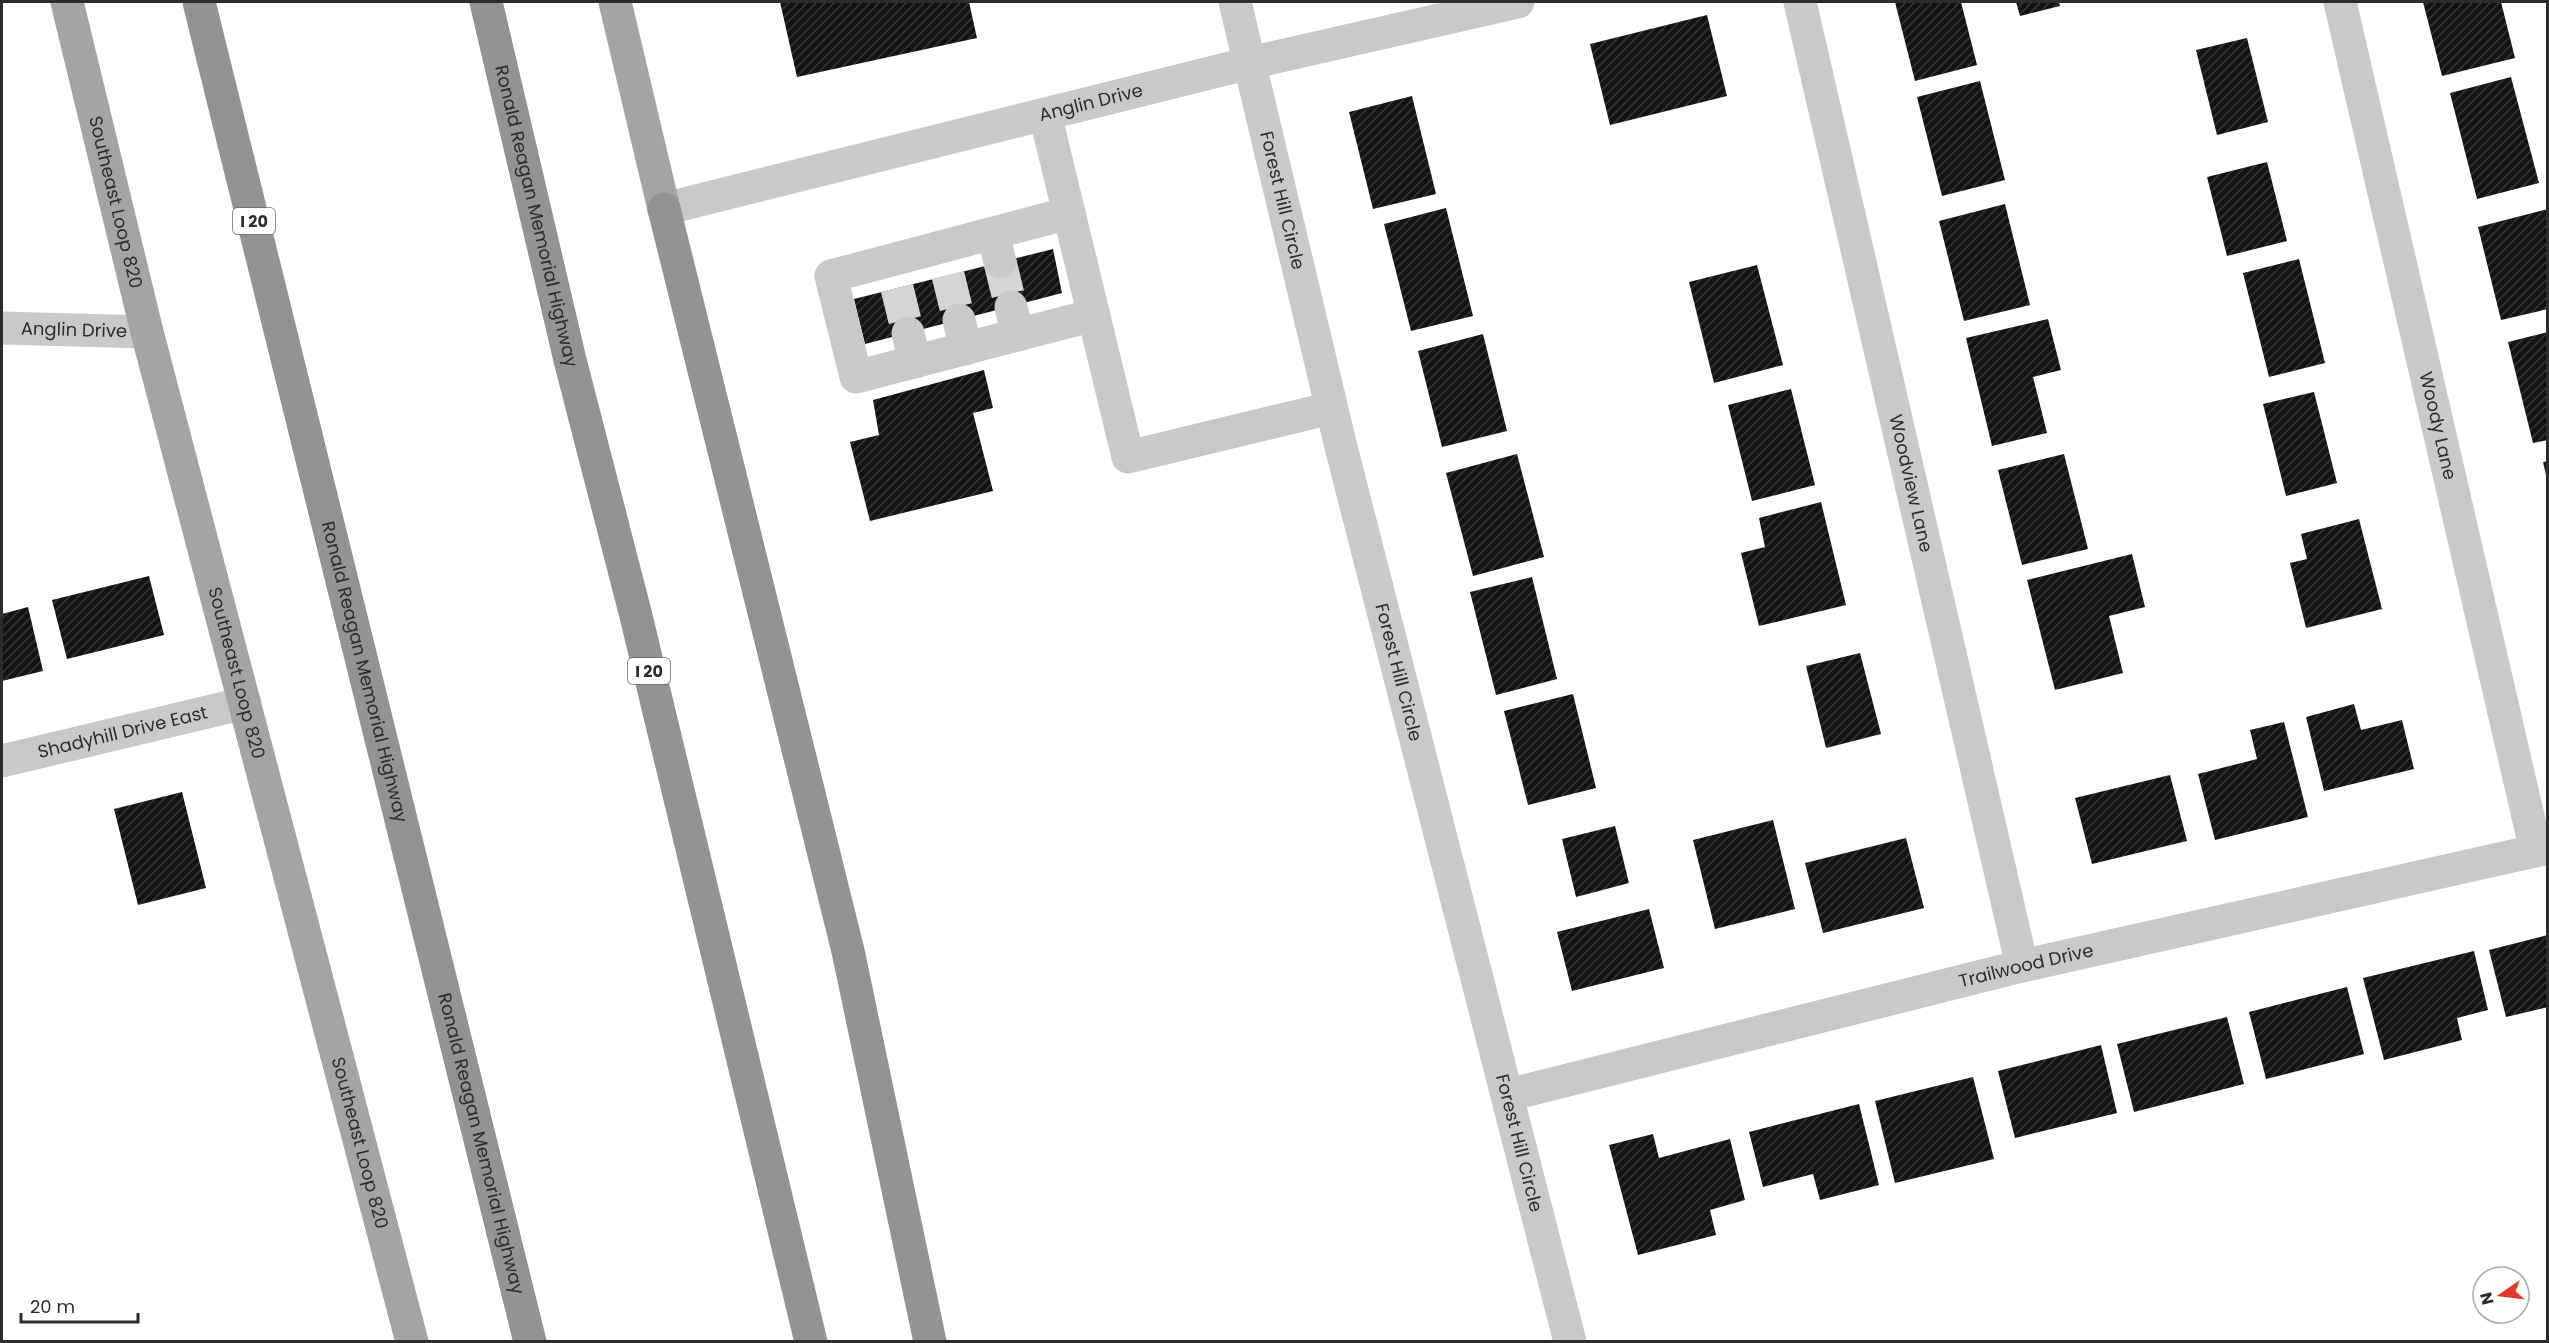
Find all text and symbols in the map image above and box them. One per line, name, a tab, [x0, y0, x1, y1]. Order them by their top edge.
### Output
street label: Ronald Reagan Memorial Highway	[489, 63, 584, 370]
street label: Anglin Drive	[1036, 77, 1145, 127]
street label: Southeast Loop 820	[83, 113, 149, 291]
street label: Forest Hill Circle	[1254, 129, 1311, 272]
road number: I 20	[233, 208, 275, 234]
street label: Anglin Drive	[21, 316, 127, 343]
street label: Woody Lane	[2414, 369, 2463, 482]
street label: Woodview Lane	[1883, 412, 1939, 555]
street label: Ronald Reagan Memorial Highway	[316, 518, 414, 825]
street label: Southeast Loop 820	[202, 584, 271, 761]
street label: Forest Hill Circle	[1370, 601, 1429, 744]
road number: I 20	[628, 658, 670, 684]
street label: Shadyhill Drive East	[35, 699, 210, 764]
street label: Trailwood Drive	[1956, 937, 2096, 993]
street label: Ronald Reagan Memorial Highway	[432, 990, 531, 1297]
street label: Southeast Loop 820	[326, 1054, 395, 1232]
street label: Forest Hill Circle	[1490, 1071, 1549, 1215]
north arrow	[2471, 1265, 2531, 1325]
scale bar	[21, 1286, 138, 1324]
text: N	[2474, 1290, 2500, 1307]
text: 20 m	[30, 1294, 75, 1319]

